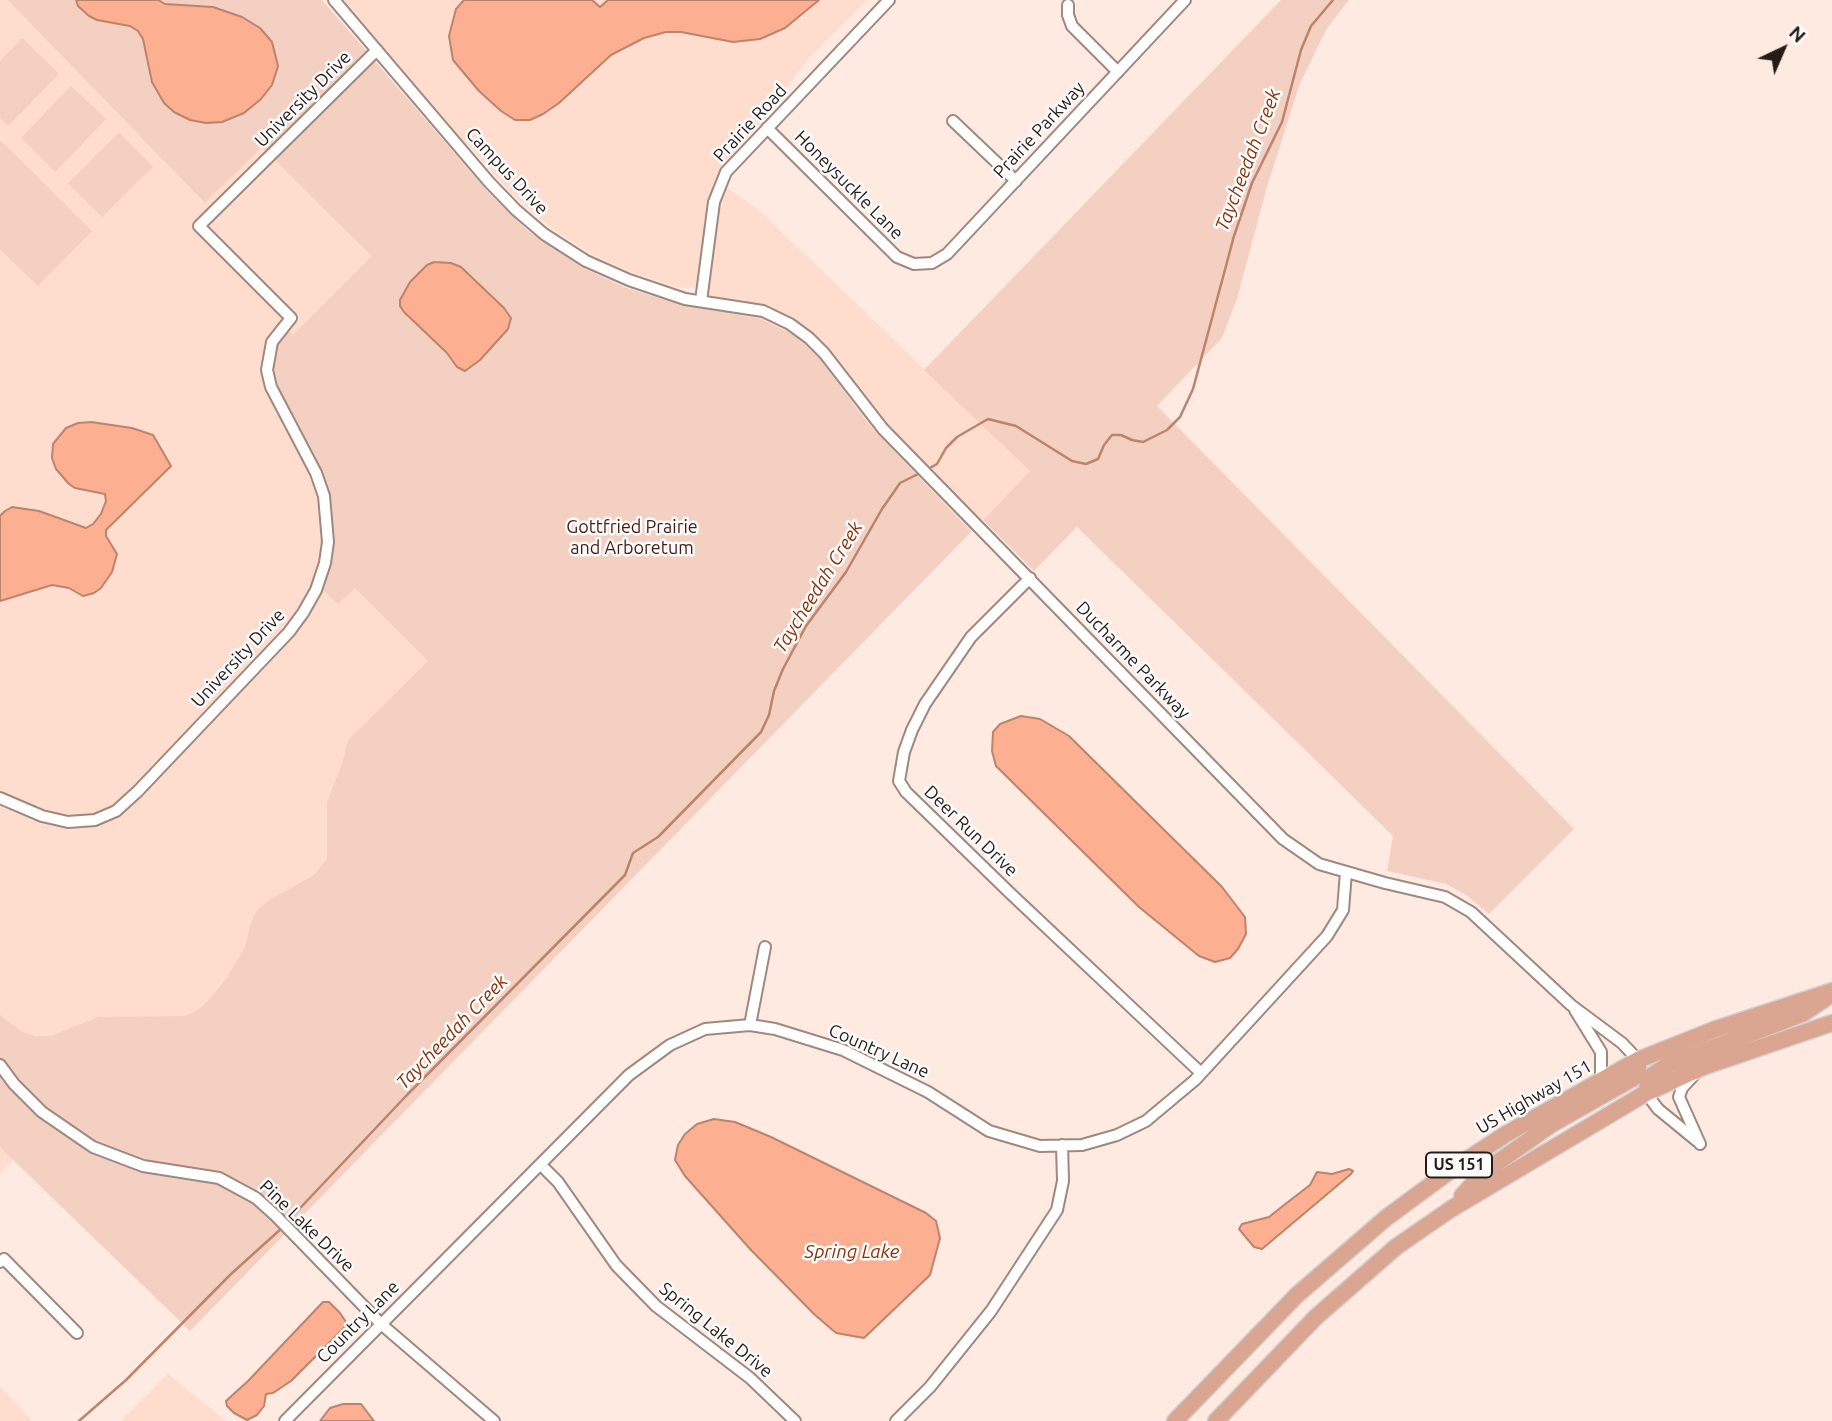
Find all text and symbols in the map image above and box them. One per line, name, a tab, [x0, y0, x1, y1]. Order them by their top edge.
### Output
north arrow	[1748, 14, 1818, 84]
text: N	[1785, 21, 1810, 47]
street label: University Drive	[250, 46, 356, 152]
street label: Prairie Parkway	[989, 77, 1089, 183]
street label: Prairie Road	[709, 80, 791, 166]
water label: Taycheedah Creek	[1210, 86, 1286, 234]
street label: Campus Drive	[461, 123, 553, 219]
street label: Honeysuckle Lane	[790, 126, 908, 244]
park label: Gottfried Prairie and Arboretum	[566, 516, 698, 558]
water label: Taycheedah Creek	[768, 517, 868, 657]
street label: Ducharme Parkway	[1071, 597, 1195, 723]
street label: University Drive	[187, 604, 289, 712]
street label: Deer Run Drive	[920, 781, 1022, 881]
water label: Taycheedah Creek	[391, 970, 513, 1094]
street label: Country Lane	[825, 1019, 933, 1083]
street label: US Highway 151	[1472, 1055, 1596, 1139]
road number: US 151	[1426, 1152, 1492, 1177]
street label: Pine Lake Drive	[255, 1175, 359, 1277]
water label: Spring Lake	[805, 1241, 899, 1263]
street label: Country Lane	[312, 1276, 404, 1368]
street label: Spring Lake Drive	[655, 1278, 777, 1382]

